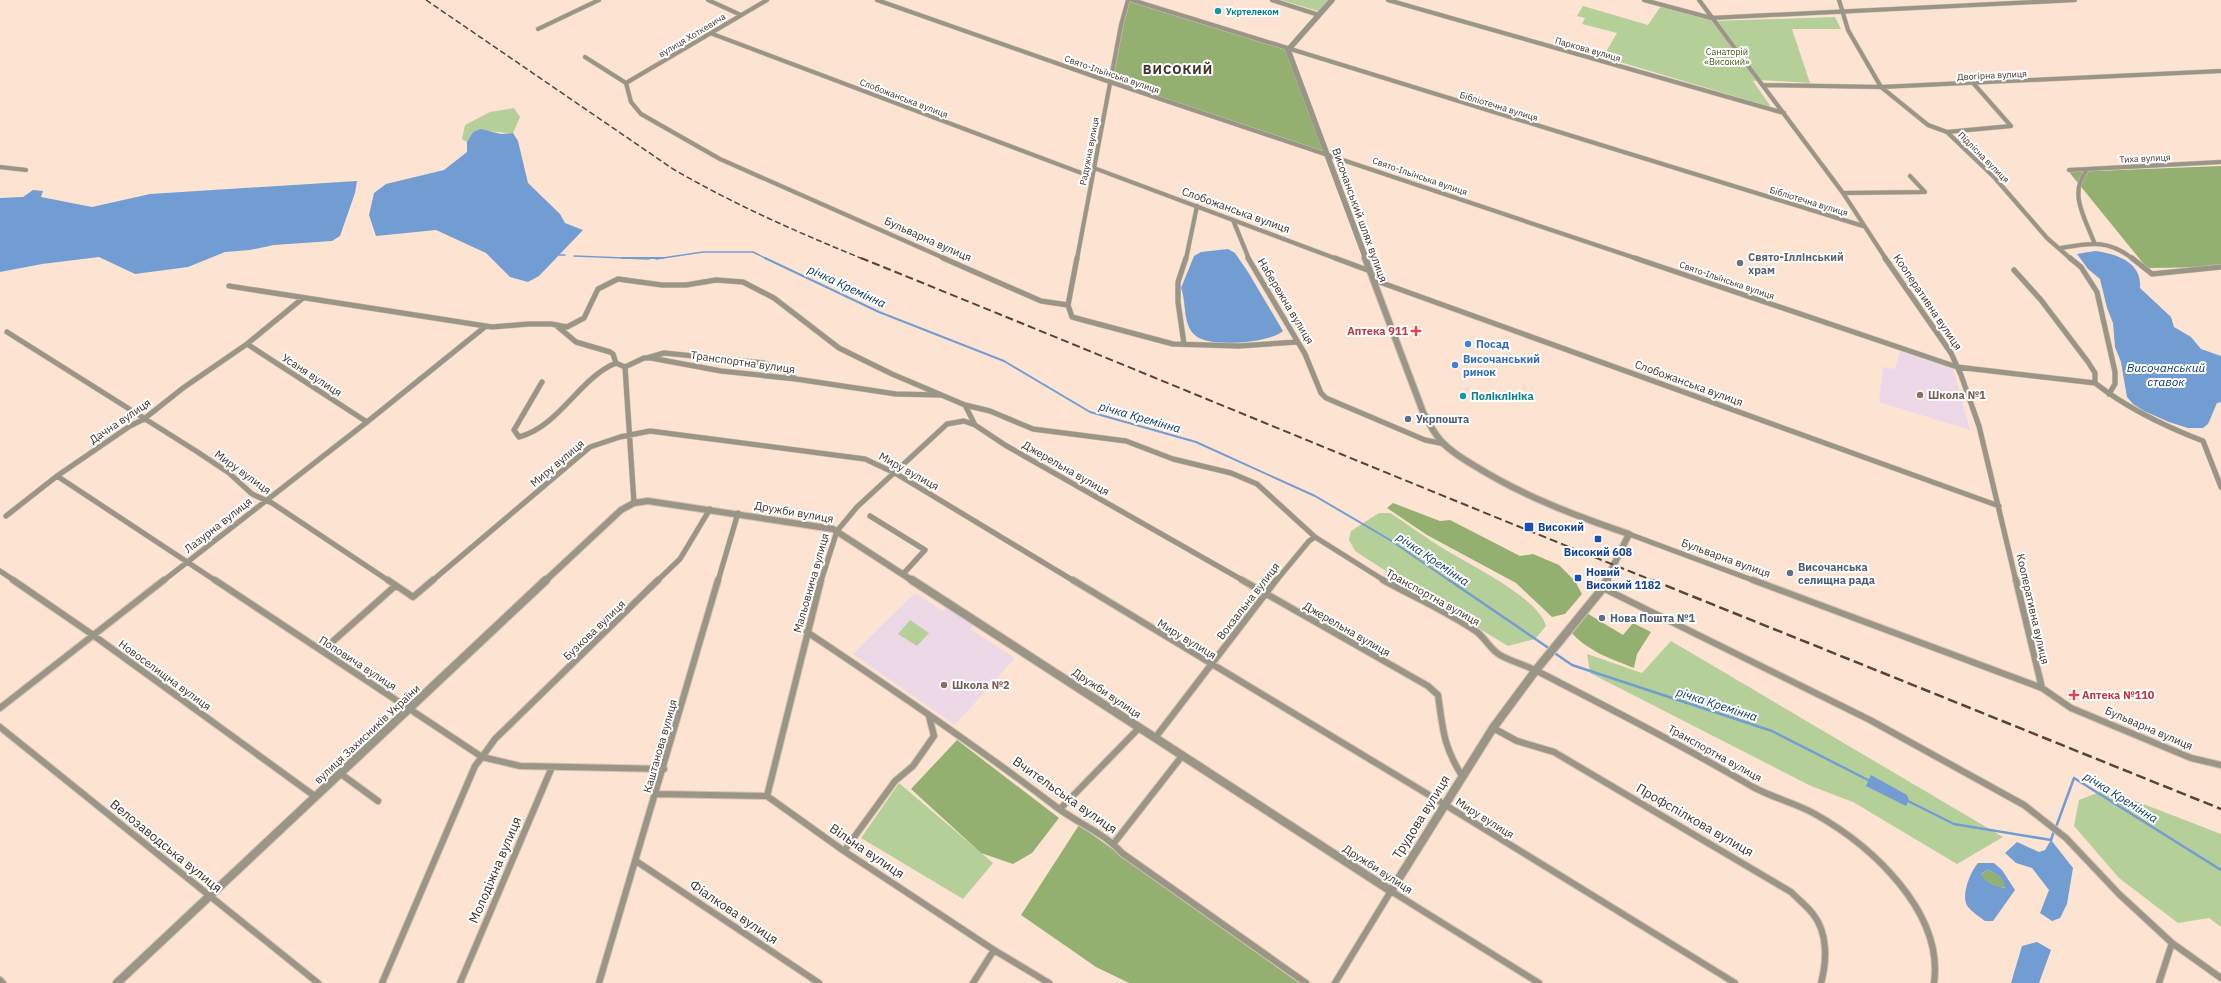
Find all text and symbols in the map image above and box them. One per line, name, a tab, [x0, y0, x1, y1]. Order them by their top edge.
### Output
marker: Укртелеком	[1213, 6, 1223, 16]
place label: Укртелеком	[1226, 6, 1279, 17]
street label: вулиця Хоткевича	[656, 11, 728, 59]
street label: Паркова вулиця	[1554, 34, 1622, 64]
park label: Санаторій «Високий»	[1704, 46, 1750, 67]
street label: Свято-Ільїнська вулиця	[1063, 53, 1161, 96]
district label: ВИСОКИЙ	[1143, 61, 1213, 78]
street label: Двогірна вулиця	[1957, 68, 2027, 82]
street label: Слобожанська вулиця	[858, 76, 950, 120]
street label: Бібліотечна вулиця	[1459, 89, 1540, 123]
street label: Радужна вулиця	[1077, 116, 1101, 186]
street label: Підлісна вулиця	[1956, 129, 2012, 185]
street label: Височанський шлях вулиця	[1329, 146, 1391, 284]
street label: Тиха вулиця	[2119, 151, 2171, 165]
street label: Свято-Ільїнська вулиця	[1371, 155, 1469, 198]
street label: Слобожанська вулиця	[1180, 184, 1292, 236]
street label: Бібліотечна вулиця	[1769, 184, 1850, 218]
street label: Бульварна вулиця	[882, 213, 974, 265]
place label: Свято-Іллінський храм	[1748, 250, 1844, 277]
street label: Кооперативна вулиця	[1891, 251, 1965, 353]
street label: Набережна вулиця	[1255, 255, 1317, 347]
marker: Свято-Іллінський храм	[1735, 258, 1745, 268]
street label: Свято-Ільїнська вулиця	[1678, 259, 1776, 302]
water label: річка Кремінна	[805, 261, 888, 311]
place label: Аптека 911	[1347, 324, 1408, 338]
marker: Аптека 911	[1411, 326, 1421, 336]
place label: Посад	[1476, 337, 1510, 351]
marker: Посад	[1463, 339, 1473, 349]
street label: Транспортна вулиця	[690, 348, 796, 376]
street label: Усаня вулиця	[279, 350, 345, 400]
place label: Височанський ринок	[1463, 352, 1540, 379]
street label: Слобожанська вулиця	[1633, 357, 1745, 409]
marker: Височанський ринок	[1450, 360, 1460, 370]
water label: Височанський ставок	[2127, 360, 2205, 389]
place label: Школа №1	[1928, 388, 1986, 402]
place label: Поліклініка	[1471, 389, 1534, 403]
marker: Школа №1	[1915, 390, 1925, 400]
marker: Поліклініка	[1458, 391, 1468, 401]
street label: Дачна вулиця	[87, 395, 153, 447]
water label: річка Кремінна	[1096, 398, 1183, 436]
place label: Укрпошта	[1416, 412, 1469, 426]
marker: Укрпошта	[1403, 414, 1413, 424]
street label: Миру вулиця	[527, 436, 587, 490]
street label: Джерельна вулиця	[1020, 437, 1112, 499]
street label: Миру вулиця	[212, 447, 274, 497]
street label: Миру вулиця	[877, 449, 941, 493]
street label: Лазурна вулиця	[181, 494, 255, 556]
street label: Дружби вулиця	[753, 498, 835, 526]
place label: Високий	[1538, 520, 1584, 534]
marker: Високий	[1523, 521, 1535, 533]
water label: річка Кремінна	[1393, 529, 1472, 589]
street label: Мальовнича вулиця	[790, 532, 832, 634]
marker: Високий 608	[1593, 534, 1603, 544]
street label: Бульварна вулиця	[1679, 535, 1773, 581]
place label: Високий 608	[1564, 545, 1633, 559]
street label: Кооперативна вулиця	[2013, 552, 2053, 666]
street label: Вокзальна вулиця	[1214, 560, 1282, 642]
place label: Височанська селищна рада	[1798, 560, 1875, 587]
street label: Транспортна вулиця	[1383, 565, 1483, 629]
place label: Новий Високий 1182	[1586, 565, 1661, 592]
marker: Височанська селищна рада	[1785, 568, 1795, 578]
marker: Новий Високий 1182	[1573, 573, 1583, 583]
street label: Бузкова вулиця	[560, 597, 628, 663]
street label: Джерельна вулиця	[1301, 598, 1393, 660]
place label: Нова Пошта №1	[1610, 611, 1696, 625]
marker: Нова Пошта №1	[1597, 613, 1607, 623]
street label: Миру вулиця	[1155, 616, 1219, 662]
street label: Поповича вулиця	[317, 633, 399, 693]
street label: Новоселищна вулиця	[116, 637, 214, 713]
street label: Дружби вулиця	[1070, 665, 1144, 721]
place label: Школа №2	[952, 678, 1010, 692]
marker: Школа №2	[939, 680, 949, 690]
street label: вулиця Захисників України	[311, 681, 423, 787]
water label: річка Кремінна	[1674, 684, 1759, 724]
place label: Аптека №110	[2082, 688, 2155, 702]
marker: Аптека №110	[2069, 690, 2079, 700]
street label: Каштанова вулиця	[640, 698, 680, 794]
street label: Бульварна вулиця	[2103, 703, 2195, 753]
street label: Транспортна вулиця	[1665, 721, 1765, 785]
street label: Вчительська вулиця	[1009, 753, 1121, 837]
water label: річка Кремінна	[2080, 768, 2161, 826]
street label: Трудова вулиця	[1388, 772, 1454, 862]
street label: Профспілкова вулиця	[1633, 779, 1757, 861]
street label: Миру вулиця	[1453, 794, 1517, 842]
street label: Велозаводська вулиця	[107, 796, 225, 896]
street label: Молодіжна вулиця	[465, 814, 525, 926]
street label: Вільна вулиця	[826, 820, 908, 882]
street label: Дружби вулиця	[1341, 841, 1415, 897]
street label: Фіалкова вулиця	[686, 876, 782, 948]

